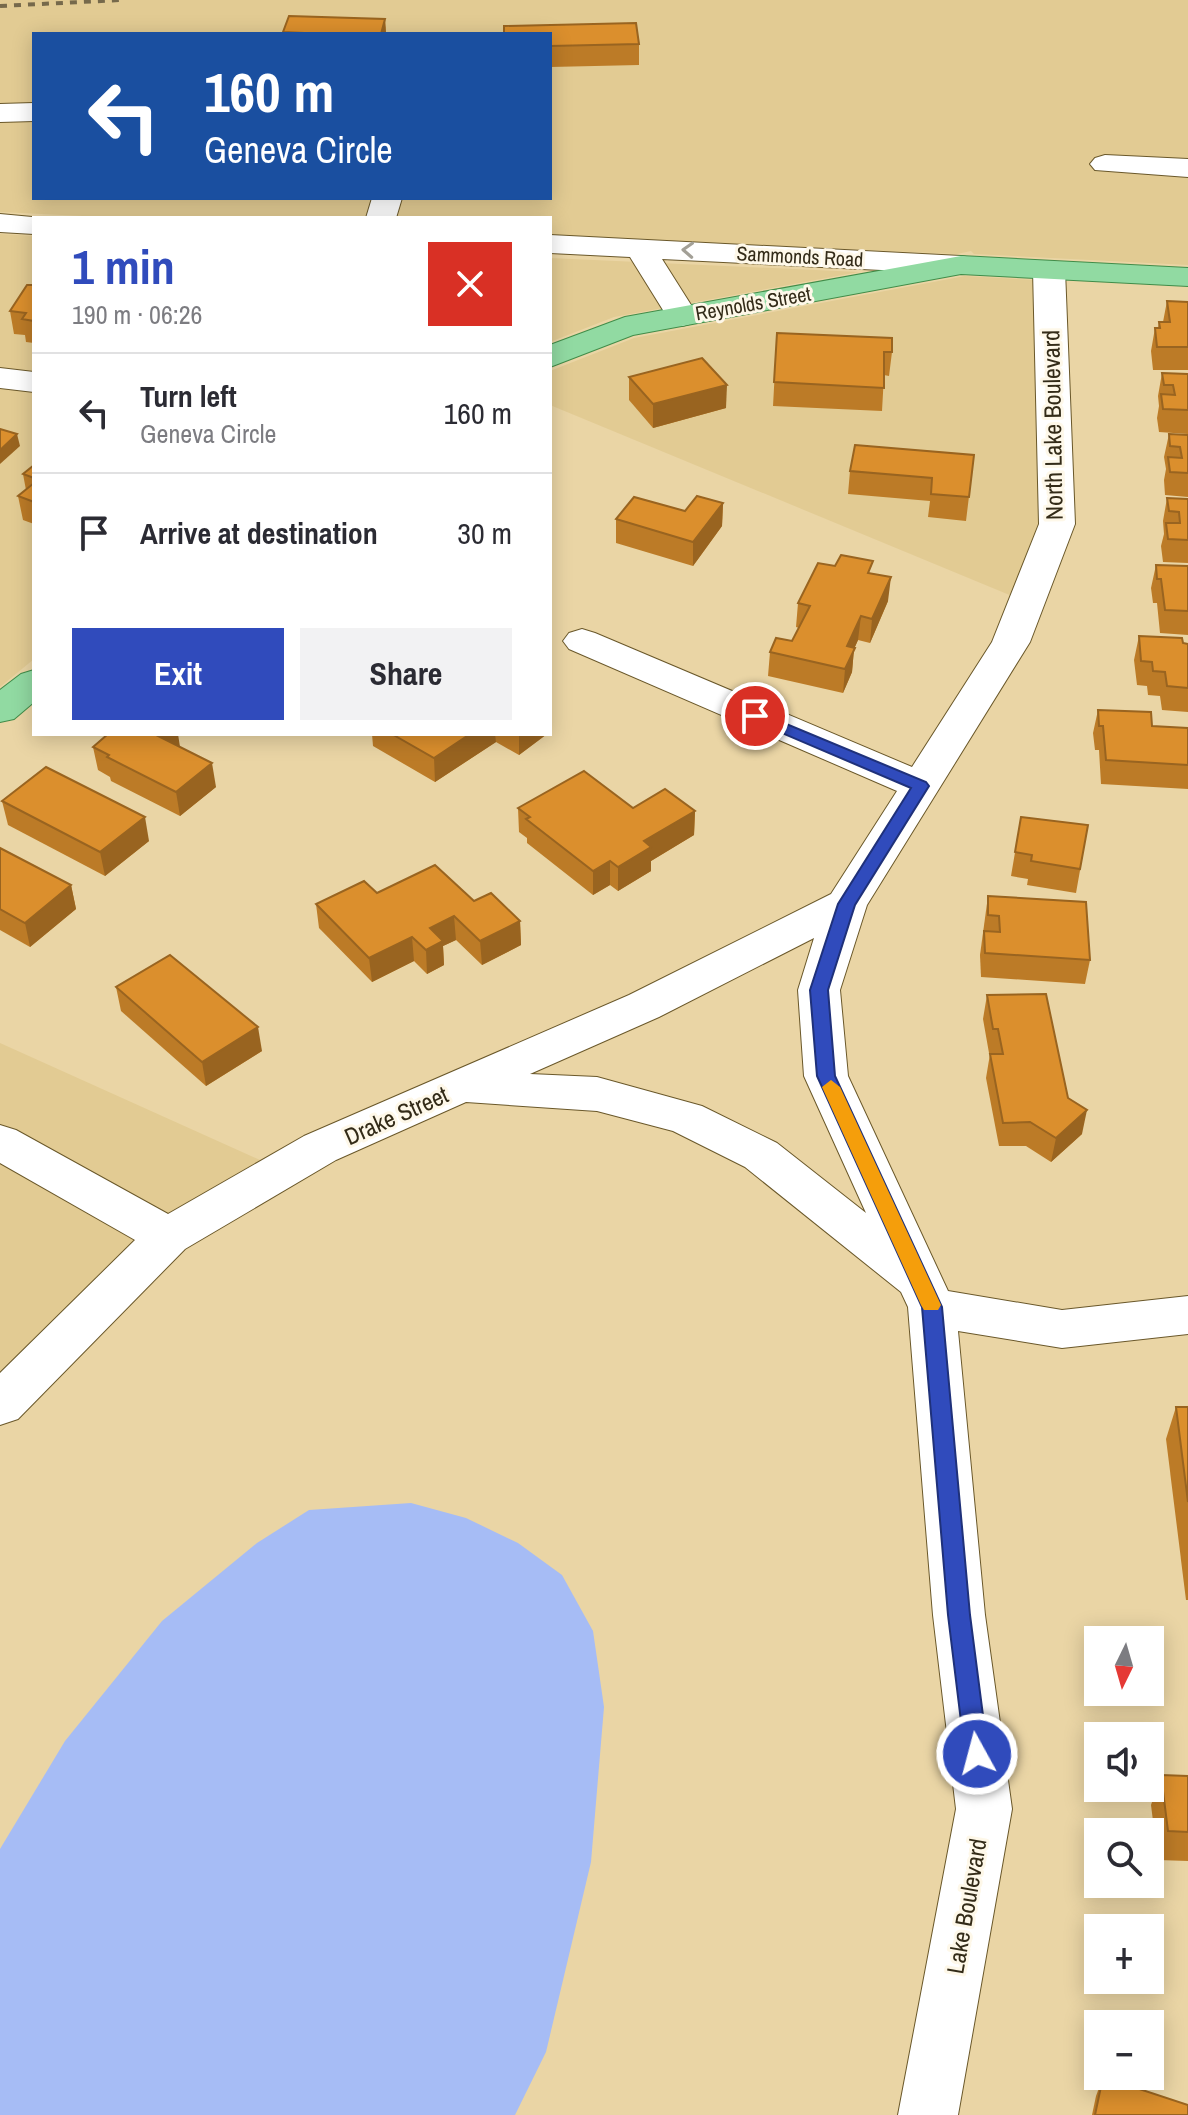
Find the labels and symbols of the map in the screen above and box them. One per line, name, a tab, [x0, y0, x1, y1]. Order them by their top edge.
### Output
street label: Sammonds Road	[736, 239, 864, 273]
one-way arrow	[681, 242, 694, 259]
street label: Reynolds Street	[693, 279, 813, 326]
street label: North Lake Boulevard	[1034, 330, 1070, 520]
pin	[721, 682, 789, 750]
street label: Drake Street	[339, 1078, 453, 1152]
north arrow	[1084, 1626, 1164, 1706]
position arrow	[935, 1712, 1019, 1796]
street label: Lake Boulevard	[938, 1836, 994, 1976]

